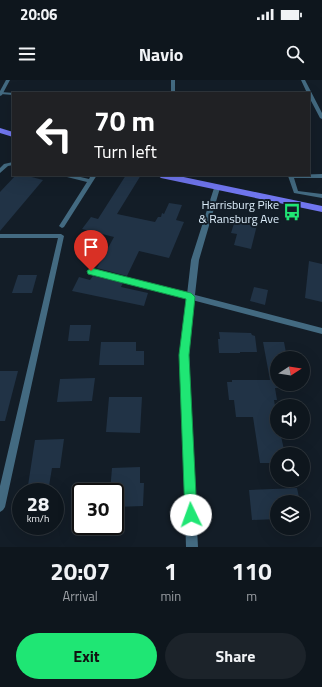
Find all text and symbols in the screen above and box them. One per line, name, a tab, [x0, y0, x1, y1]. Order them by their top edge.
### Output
text: 20:06	[20, 3, 57, 26]
text: Navio	[139, 41, 183, 68]
icon: menu	[16, 43, 38, 65]
icon: search	[284, 43, 306, 65]
text: 70 m	[94, 99, 155, 142]
icon: left	[28, 108, 80, 160]
text: Turn left	[94, 138, 157, 165]
place label: Harrisburg Pike & Ransburg Ave	[198, 195, 279, 228]
bus stop icon: Harrisburg Pike & Ransburg Ave	[282, 202, 302, 222]
pin	[74, 230, 108, 271]
icon: arrive	[80, 236, 102, 258]
north arrow	[270, 351, 310, 391]
map controls	[270, 351, 310, 535]
button: sound	[270, 399, 310, 439]
button: search	[270, 447, 310, 487]
speed limit sign: 30	[72, 483, 124, 535]
text: 28	[27, 488, 49, 519]
position arrow	[170, 494, 212, 536]
button: layers	[270, 495, 310, 535]
text: km/h	[27, 511, 49, 526]
text: 20:07	[50, 553, 110, 589]
text: 1	[164, 553, 178, 589]
text: 110	[231, 553, 272, 589]
text: Arrival	[63, 586, 98, 606]
text: min	[160, 586, 181, 606]
text: m	[246, 586, 257, 606]
button: Exit	[16, 633, 157, 679]
button: Share	[165, 633, 306, 679]

